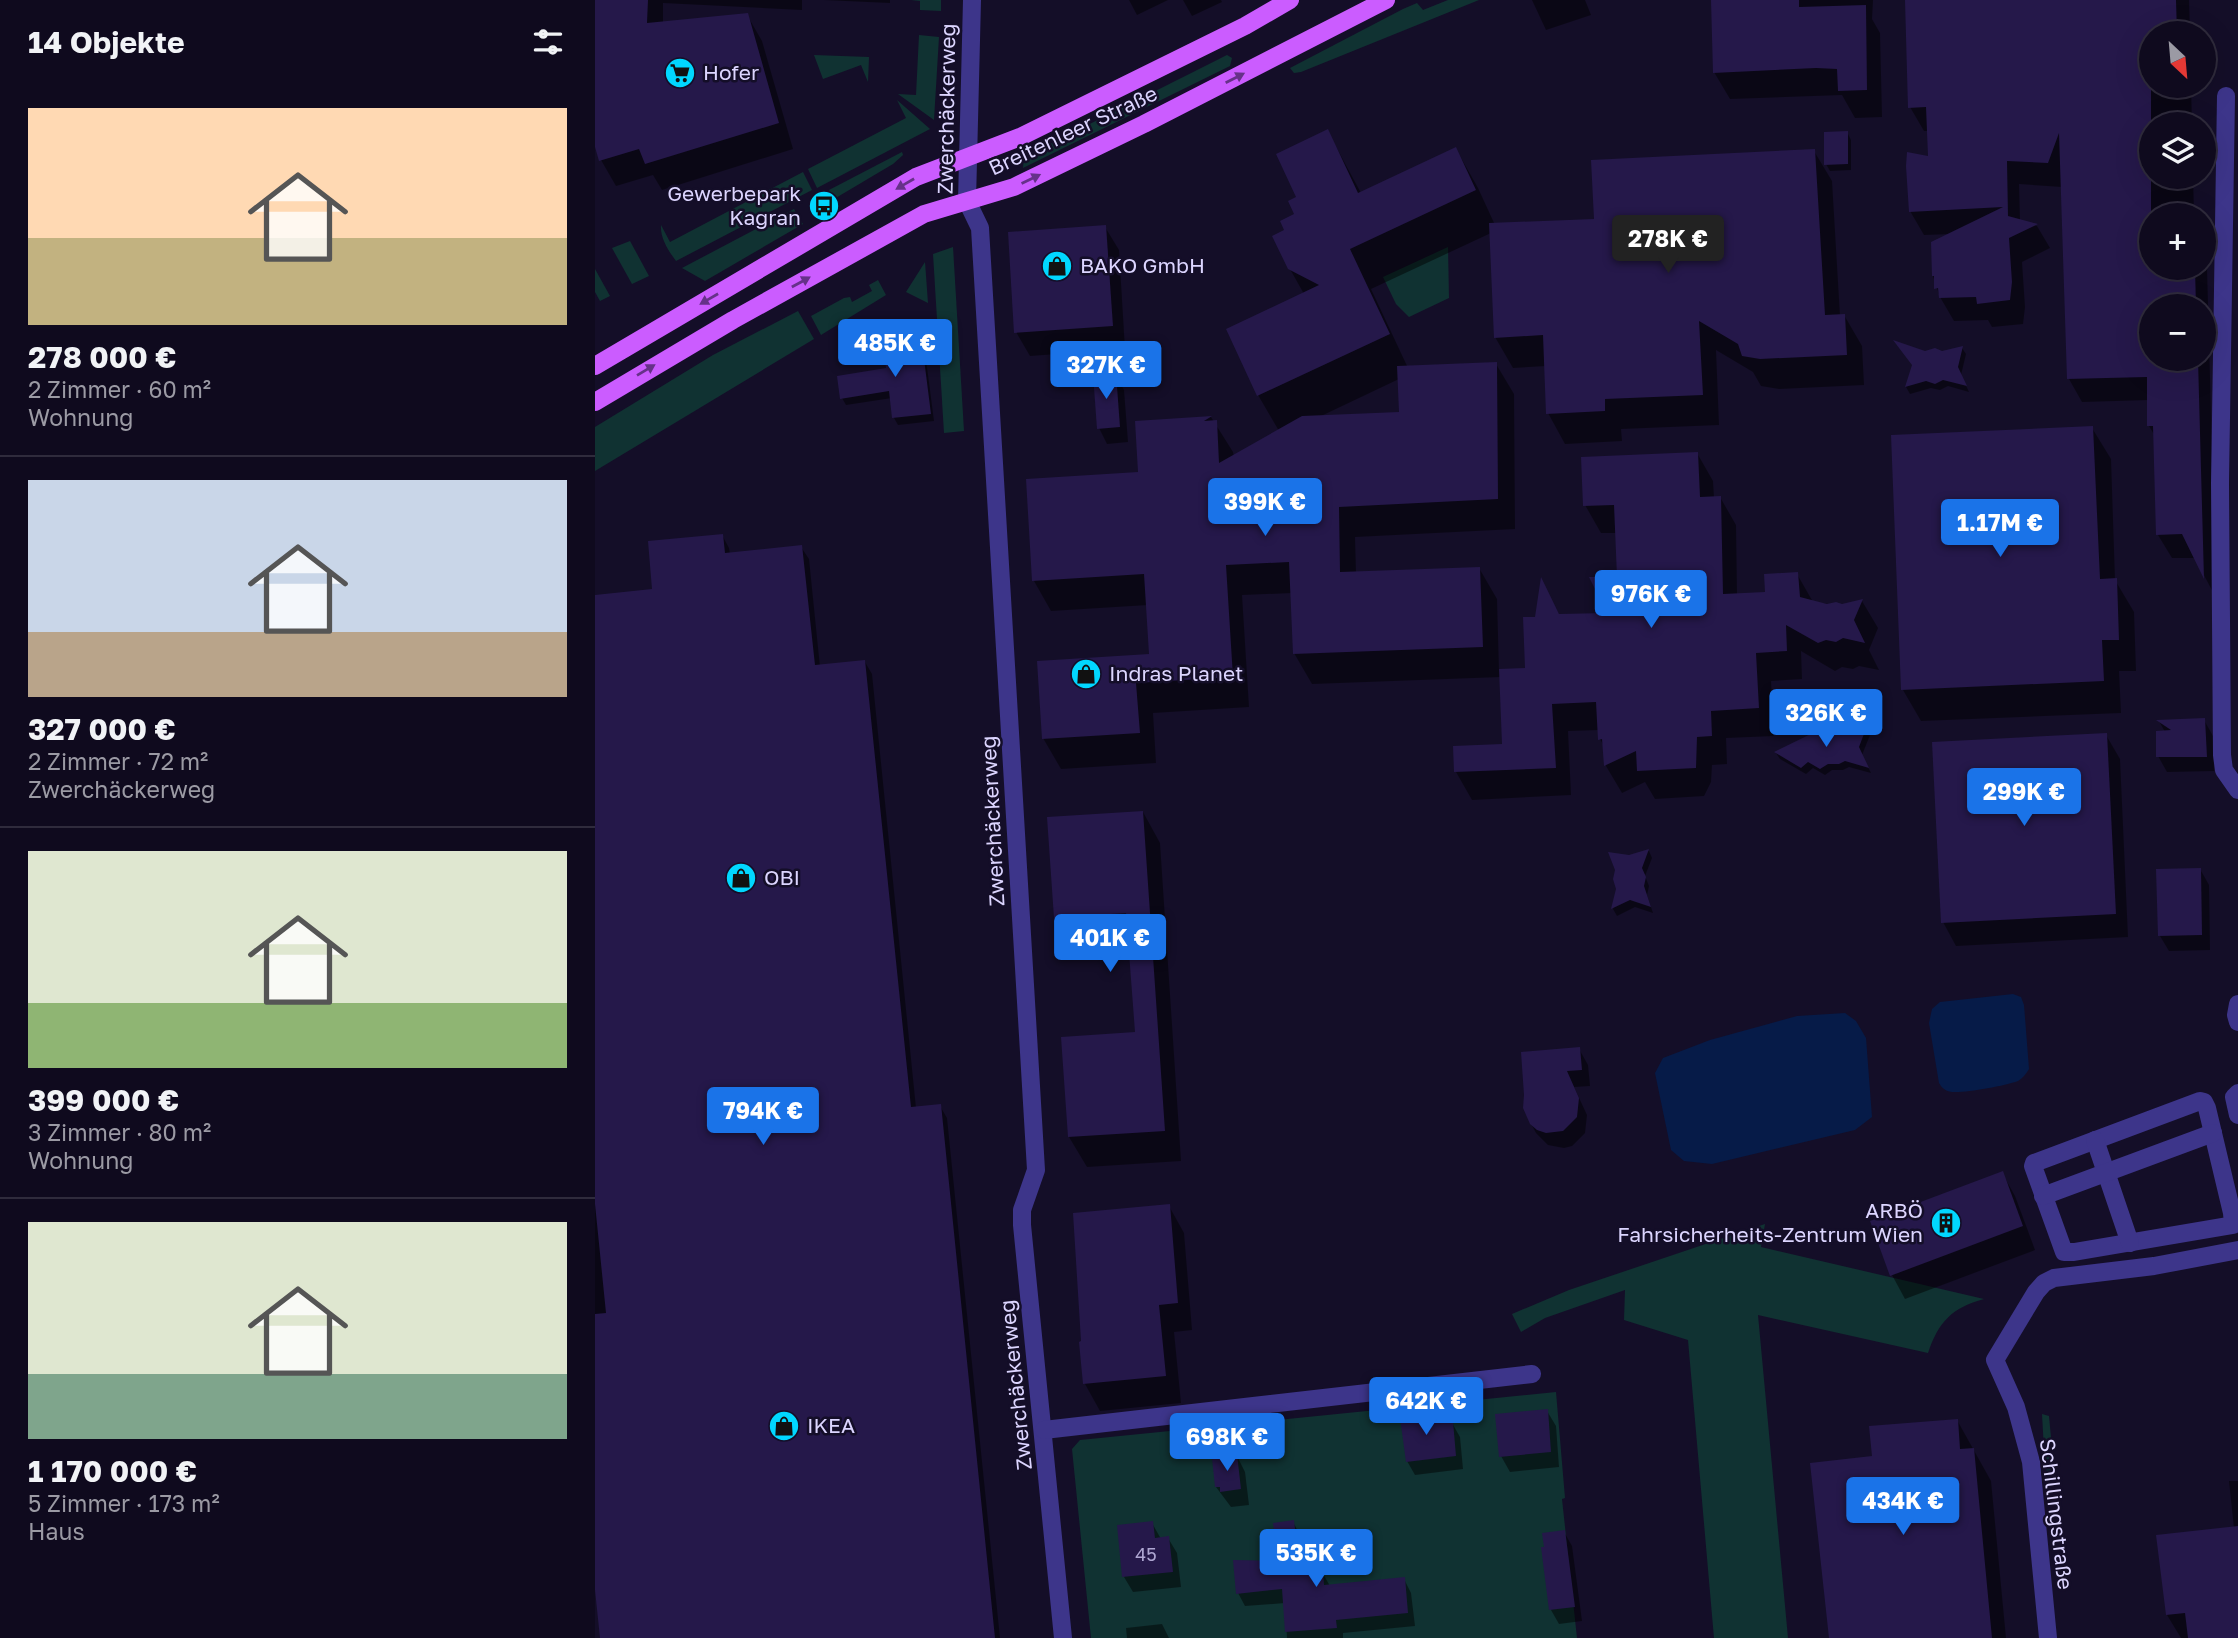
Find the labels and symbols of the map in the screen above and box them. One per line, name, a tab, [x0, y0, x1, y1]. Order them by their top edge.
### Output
north arrow	[2139, 21, 2215, 98]
street label: Zwerchäckerweg	[932, 23, 960, 195]
supermarket icon: Hofer	[663, 56, 697, 90]
place label: Hofer	[703, 59, 759, 85]
one-way arrow	[1225, 72, 1245, 83]
street label: Breitenleer Straße	[984, 80, 1161, 181]
one-way arrow	[1021, 173, 1041, 185]
one-way arrow	[895, 178, 915, 190]
place label: Gewerbepark Kagran	[667, 180, 801, 230]
bus stop icon: Gewerbepark Kagran	[807, 189, 841, 223]
pin: 278K €	[1611, 216, 1725, 275]
shop icon: BAKO GmbH	[1040, 249, 1074, 283]
place label: BAKO GmbH	[1080, 252, 1205, 278]
one-way arrow	[791, 276, 810, 288]
one-way arrow	[699, 292, 718, 305]
pin: 485K €	[838, 320, 952, 379]
pin: 327K €	[1049, 342, 1163, 401]
one-way arrow	[637, 364, 656, 377]
pin: 399K €	[1208, 478, 1322, 538]
pin: 1.17M €	[1935, 500, 2065, 559]
pin: 976K €	[1594, 570, 1708, 630]
shop icon: Indras Planet	[1069, 657, 1103, 691]
place label: Indras Planet	[1109, 660, 1243, 686]
pin: 326K €	[1769, 690, 1883, 749]
street label: Zwerchäckerweg	[975, 735, 1009, 907]
pin: 299K €	[1967, 768, 2081, 828]
shop icon: OBI	[724, 861, 758, 895]
place label: OBI	[764, 864, 800, 890]
pin: 401K €	[1053, 914, 1167, 974]
pin: 794K €	[706, 1088, 820, 1147]
place label: ARBÖ Fahrsicherheits-Zentrum Wien	[1617, 1197, 1923, 1247]
building icon: ARBÖ Fahrsicherheits-Zentrum Wien	[1929, 1206, 1963, 1240]
street label: Zwerchäckerweg	[993, 1299, 1037, 1471]
pin: 642K €	[1369, 1378, 1483, 1437]
shop icon: IKEA	[767, 1409, 801, 1443]
place label: IKEA	[807, 1412, 855, 1438]
pin: 698K €	[1170, 1414, 1284, 1473]
street label: Schillingstraße	[2035, 1437, 2079, 1591]
pin: 434K €	[1846, 1478, 1960, 1537]
pin: 535K €	[1259, 1530, 1373, 1589]
house number: 45	[1135, 1543, 1157, 1565]

